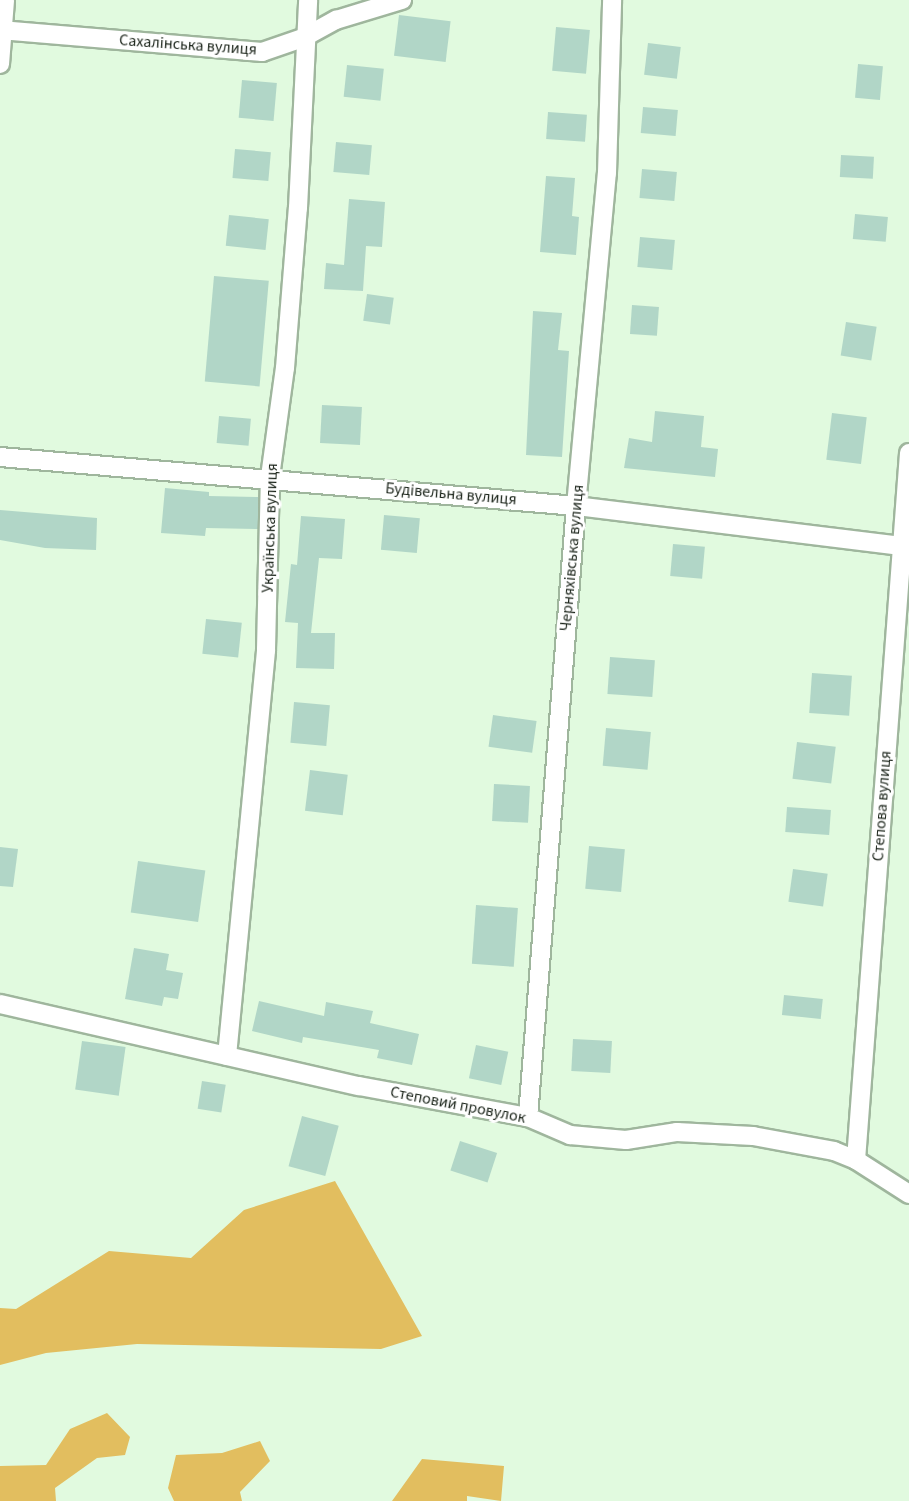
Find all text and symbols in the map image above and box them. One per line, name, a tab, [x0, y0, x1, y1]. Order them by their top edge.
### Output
street label: Сахалінська вулиця	[119, 31, 257, 59]
street label: Українська вулиця	[258, 463, 282, 593]
street label: Будівельна вулиця	[385, 479, 517, 509]
street label: Черняхівська вулиця	[556, 484, 588, 632]
street label: Степова вулиця	[869, 750, 895, 862]
street label: Степовий провулок	[389, 1082, 527, 1128]

